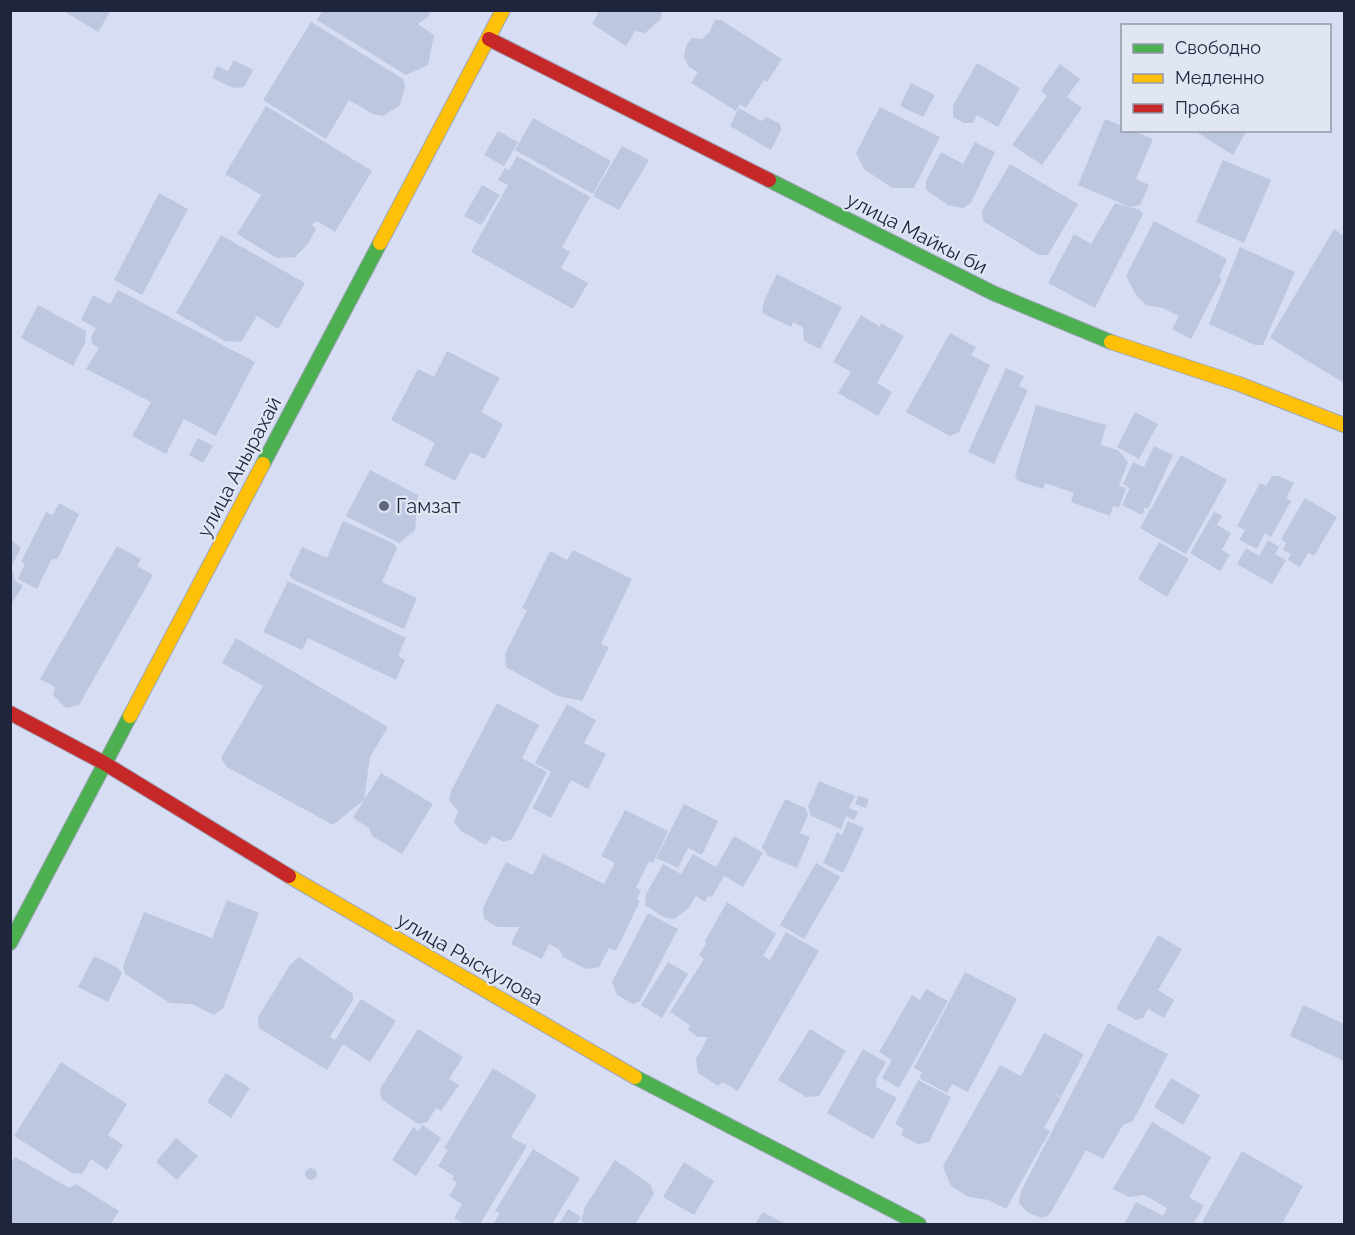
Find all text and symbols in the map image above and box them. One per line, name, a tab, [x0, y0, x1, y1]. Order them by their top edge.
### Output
legend	[1121, 24, 1331, 132]
text: Свободно	[1175, 37, 1261, 58]
text: Медленно	[1175, 67, 1264, 88]
text: Пробка	[1175, 97, 1240, 118]
street label: улица Майкы би	[842, 187, 992, 279]
street label: улица Анырахай	[192, 393, 286, 541]
place label: Гамзат	[396, 494, 461, 518]
marker: Гамзат	[377, 499, 391, 513]
street label: улица Рыскулова	[393, 907, 547, 1011]

